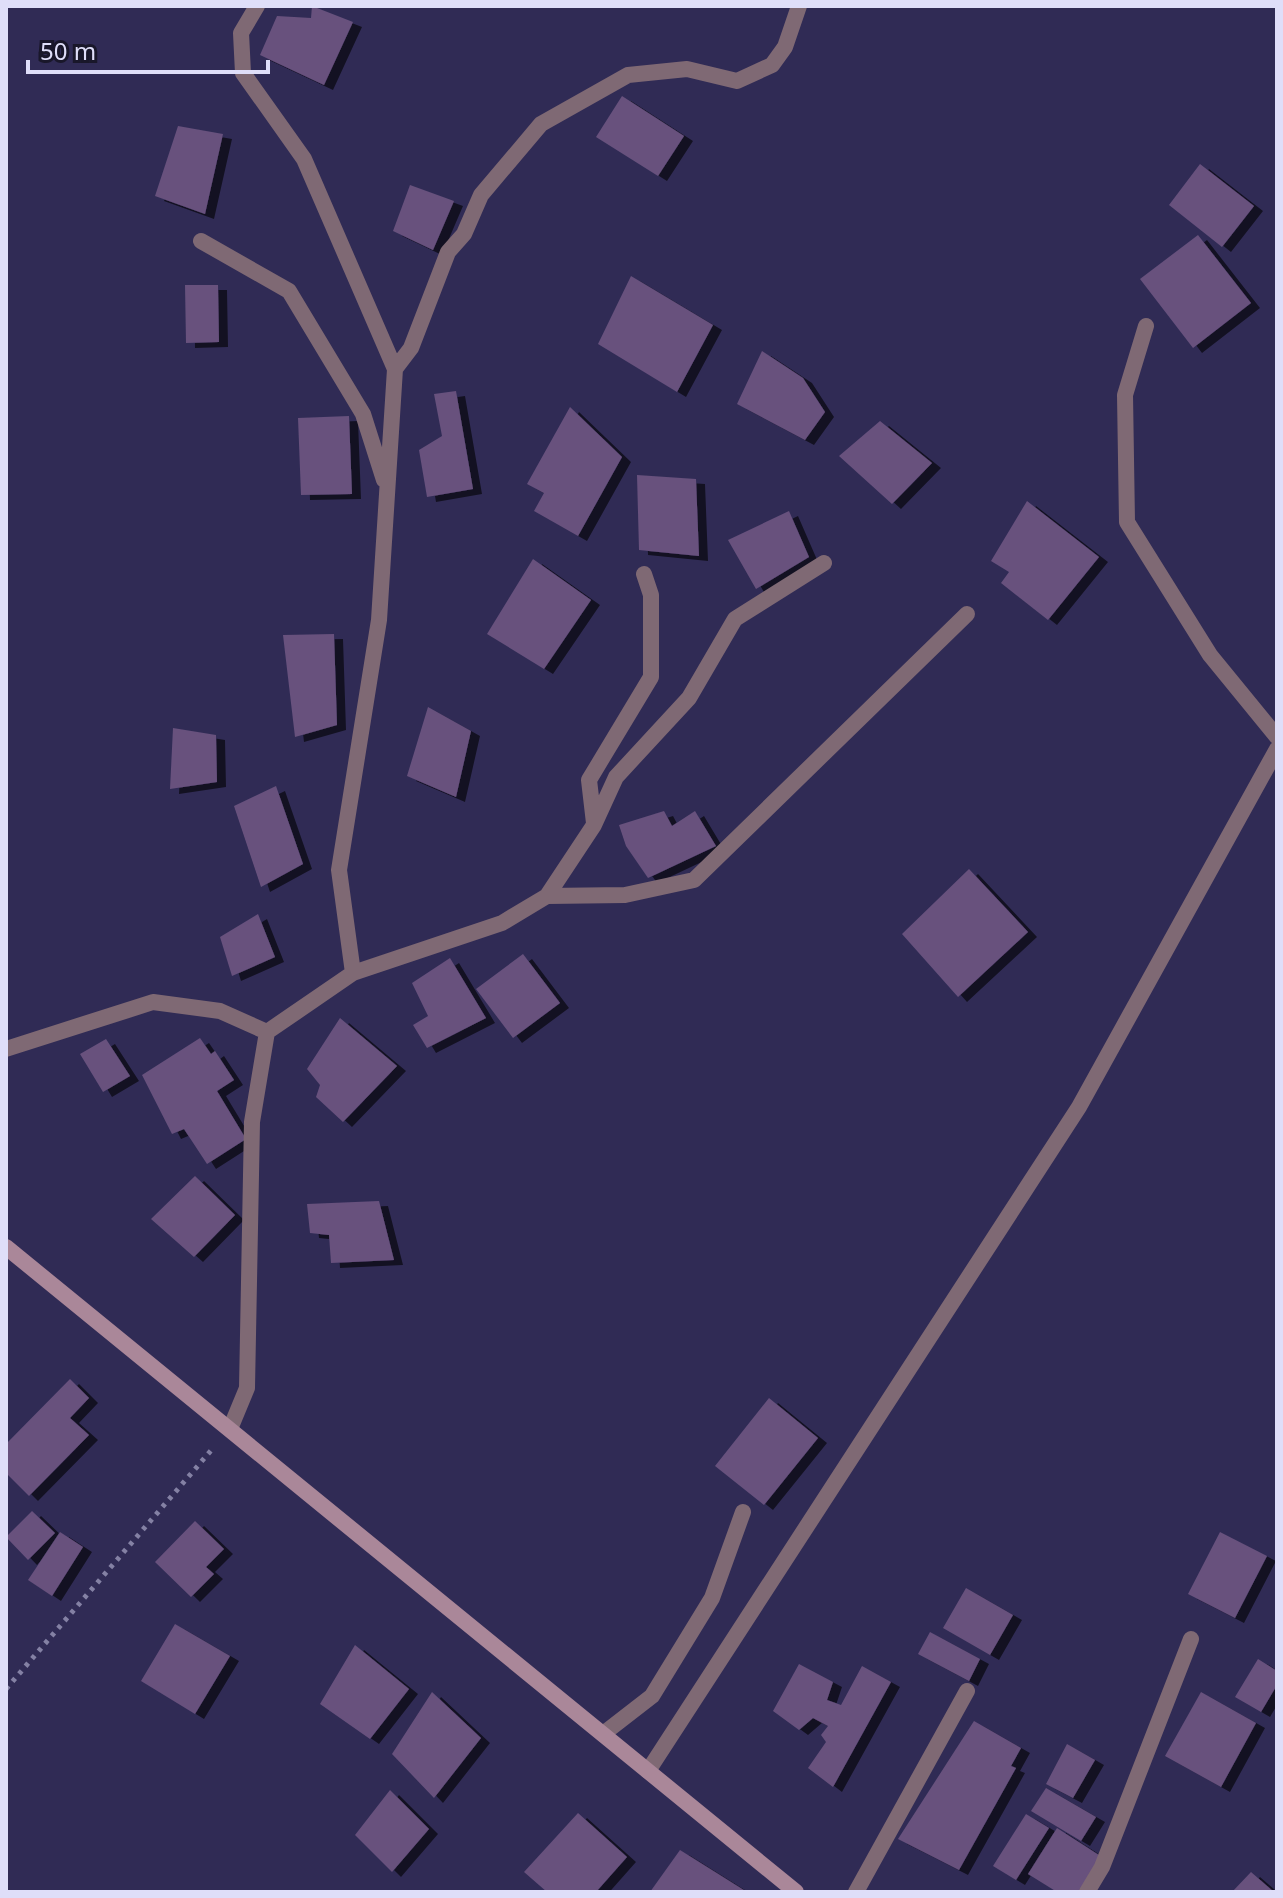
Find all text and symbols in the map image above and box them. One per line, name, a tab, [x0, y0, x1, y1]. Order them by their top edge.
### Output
scale bar	[28, 24, 268, 74]
text: 50 m	[40, 34, 96, 67]

